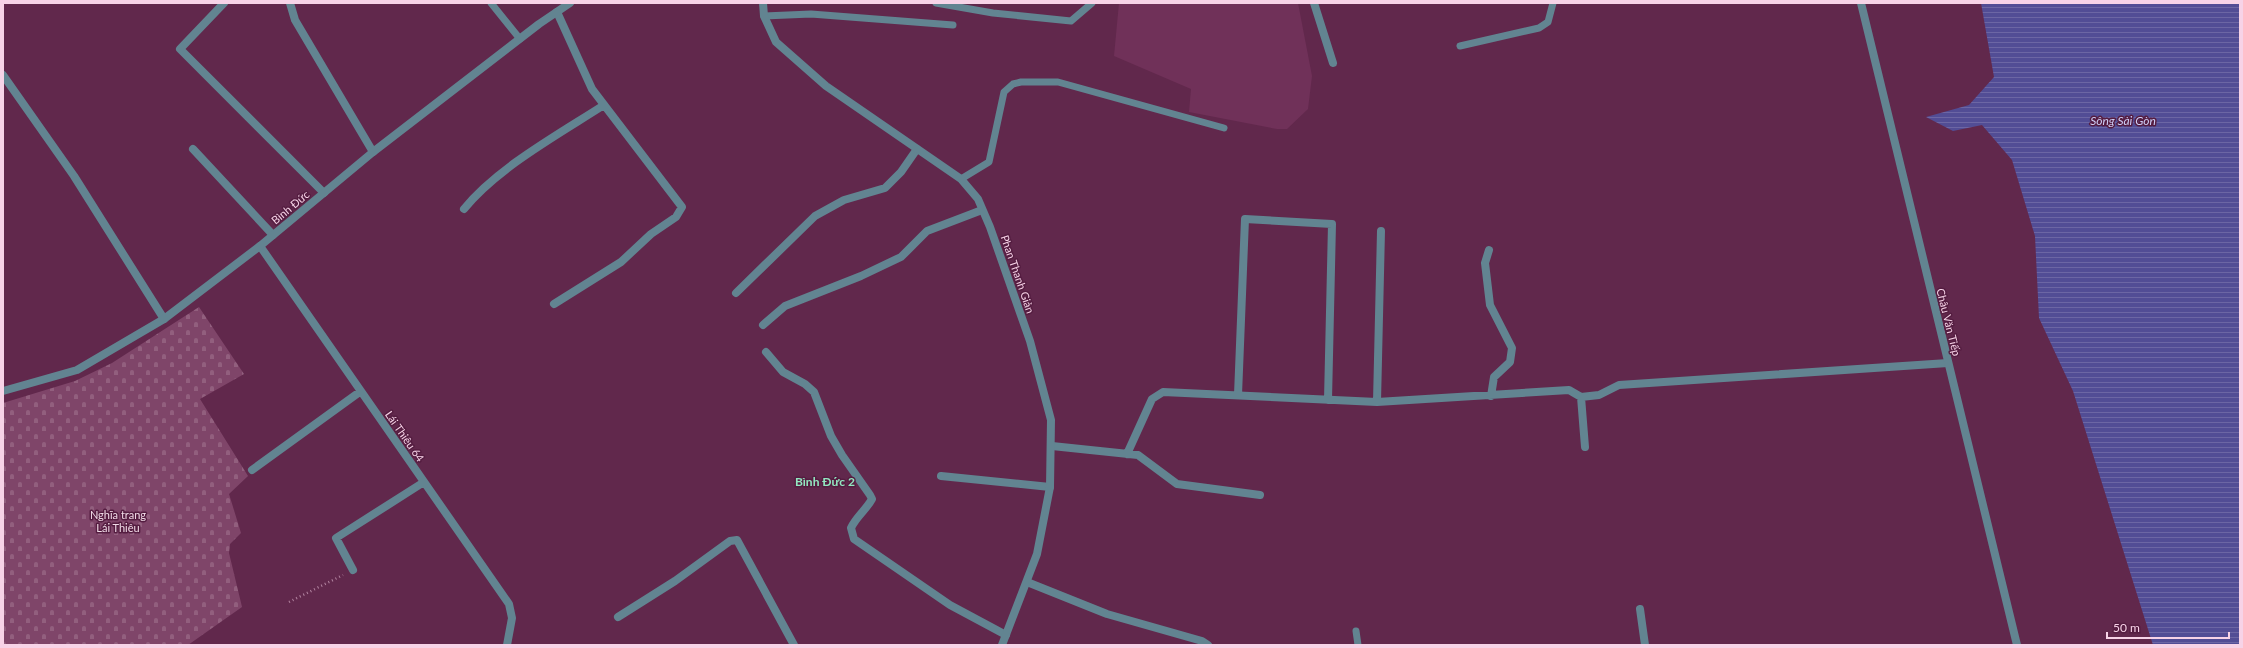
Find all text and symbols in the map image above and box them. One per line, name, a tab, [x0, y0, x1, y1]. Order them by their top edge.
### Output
water label: Sông Sài Gòn	[2090, 113, 2156, 128]
street label: Bình Đức	[268, 187, 312, 227]
street label: Phan Thanh Giản	[998, 233, 1038, 315]
street label: Châu Văn Tiếp	[1934, 287, 1964, 357]
street label: Lái Thiêu 64	[383, 408, 428, 464]
district label: Bình Đức 2	[795, 474, 855, 489]
park label: Nghĩa trang Lái Thiêu	[90, 508, 146, 534]
scale bar	[2107, 614, 2229, 640]
text: 50 m	[2113, 620, 2140, 635]

